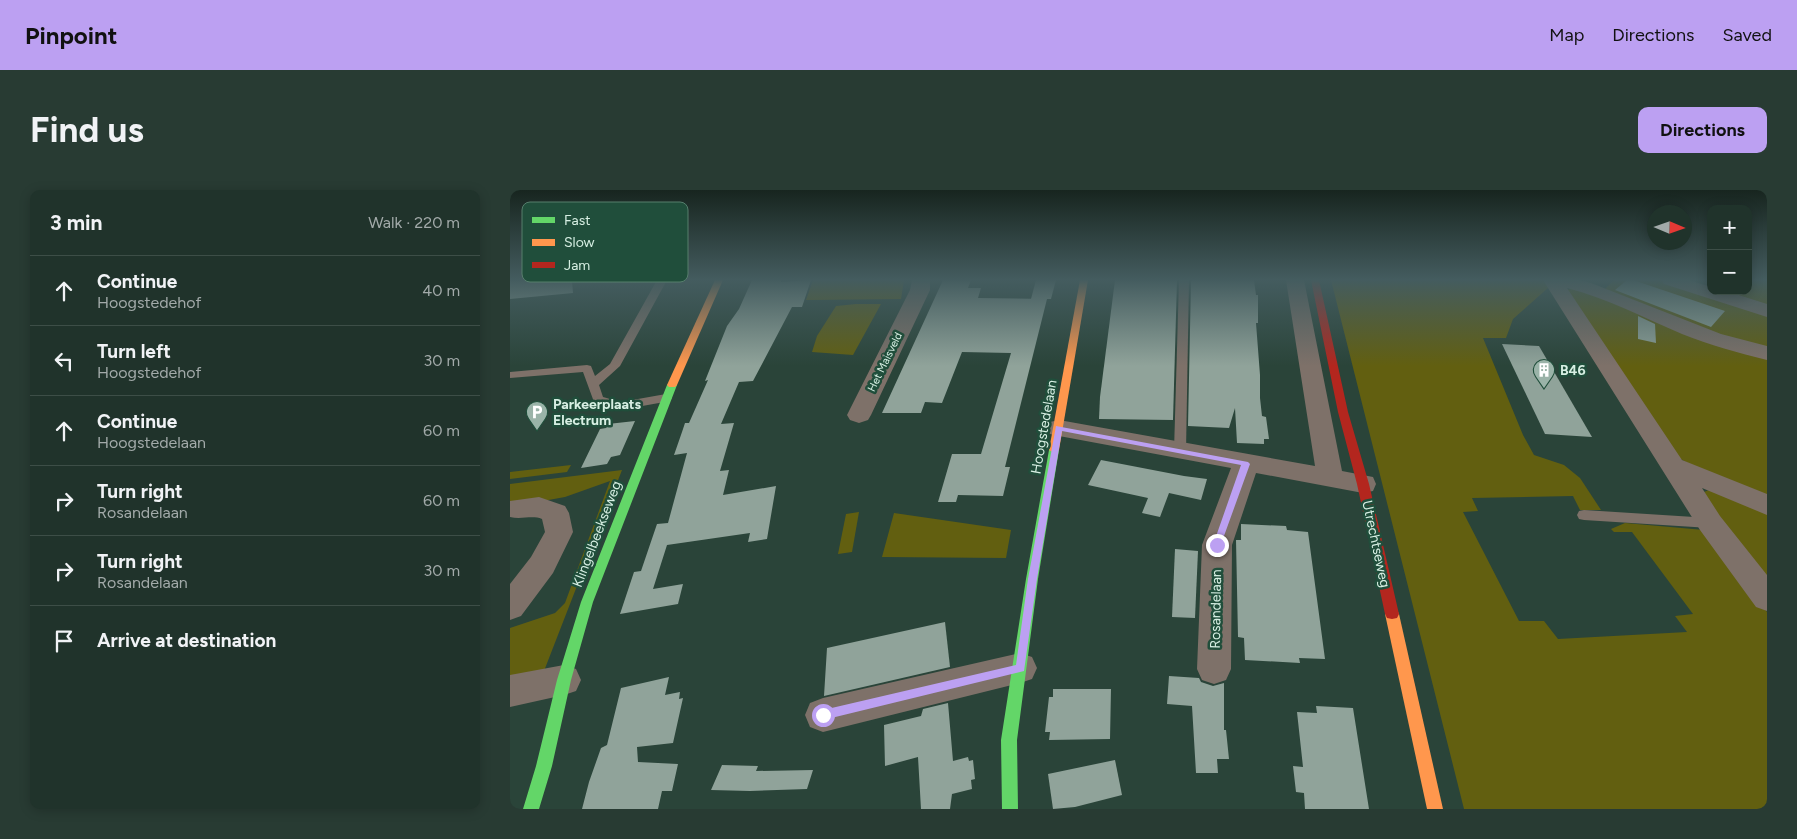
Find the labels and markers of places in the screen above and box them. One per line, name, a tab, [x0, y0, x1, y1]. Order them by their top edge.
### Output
building icon: B46	[1532, 358, 1556, 389]
place label: B46	[1560, 362, 1586, 379]
place label: Parkeerplaats Electrum	[553, 396, 641, 429]
parking icon: Parkeerplaats Electrum	[525, 400, 549, 431]

